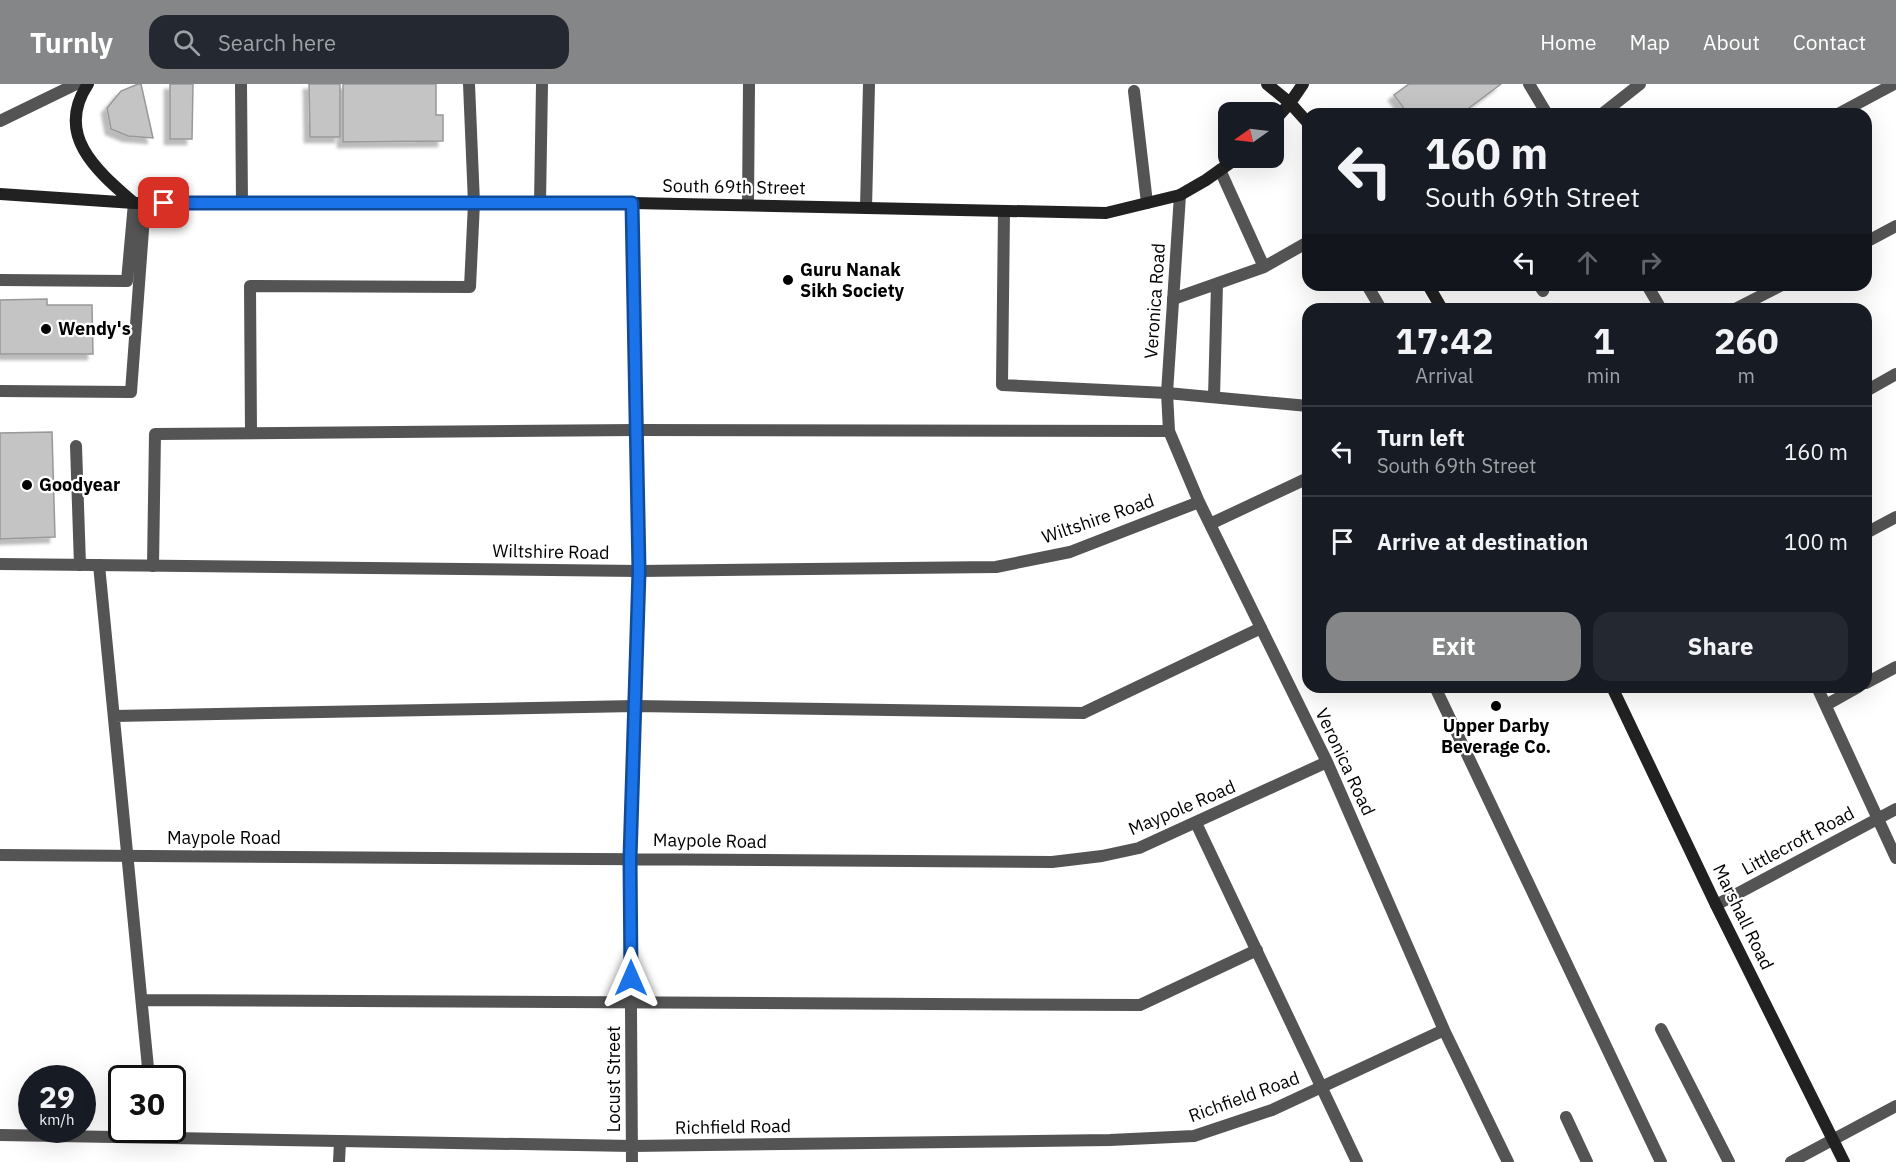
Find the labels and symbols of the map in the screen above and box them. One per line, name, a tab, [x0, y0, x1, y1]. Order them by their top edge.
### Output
north arrow	[1218, 102, 1284, 168]
street label: South 69th Street	[662, 174, 806, 199]
pin	[138, 177, 189, 228]
street label: Veronica Road	[1139, 242, 1170, 360]
place label: Guru Nanak Sikh Society	[800, 258, 905, 302]
marker: Guru Nanak Sikh Society	[781, 273, 795, 287]
place label: Wendy's	[58, 317, 131, 340]
marker: Wendy's	[39, 322, 53, 336]
place label: Goodyear	[39, 473, 120, 496]
marker: Goodyear	[20, 478, 34, 492]
street label: Wiltshire Road	[1039, 489, 1157, 548]
street label: Wiltshire Road	[492, 539, 610, 564]
marker: Upper Darby Beverage Co.	[1489, 699, 1503, 713]
street label: Veronica Road	[1311, 704, 1380, 819]
place label: Upper Darby Beverage Co.	[1441, 714, 1551, 758]
street label: Maypole Road	[1125, 775, 1239, 840]
street label: Littlecroft Road	[1738, 801, 1858, 880]
street label: Maypole Road	[167, 826, 281, 849]
street label: Maypole Road	[653, 828, 767, 853]
street label: Marshall Road	[1708, 860, 1779, 973]
position arrow	[599, 946, 663, 1010]
street label: Locust Street	[602, 1026, 625, 1132]
speed limit sign: 30	[108, 1065, 186, 1143]
street label: Richfield Road	[1185, 1066, 1302, 1127]
street label: Richfield Road	[675, 1114, 791, 1139]

